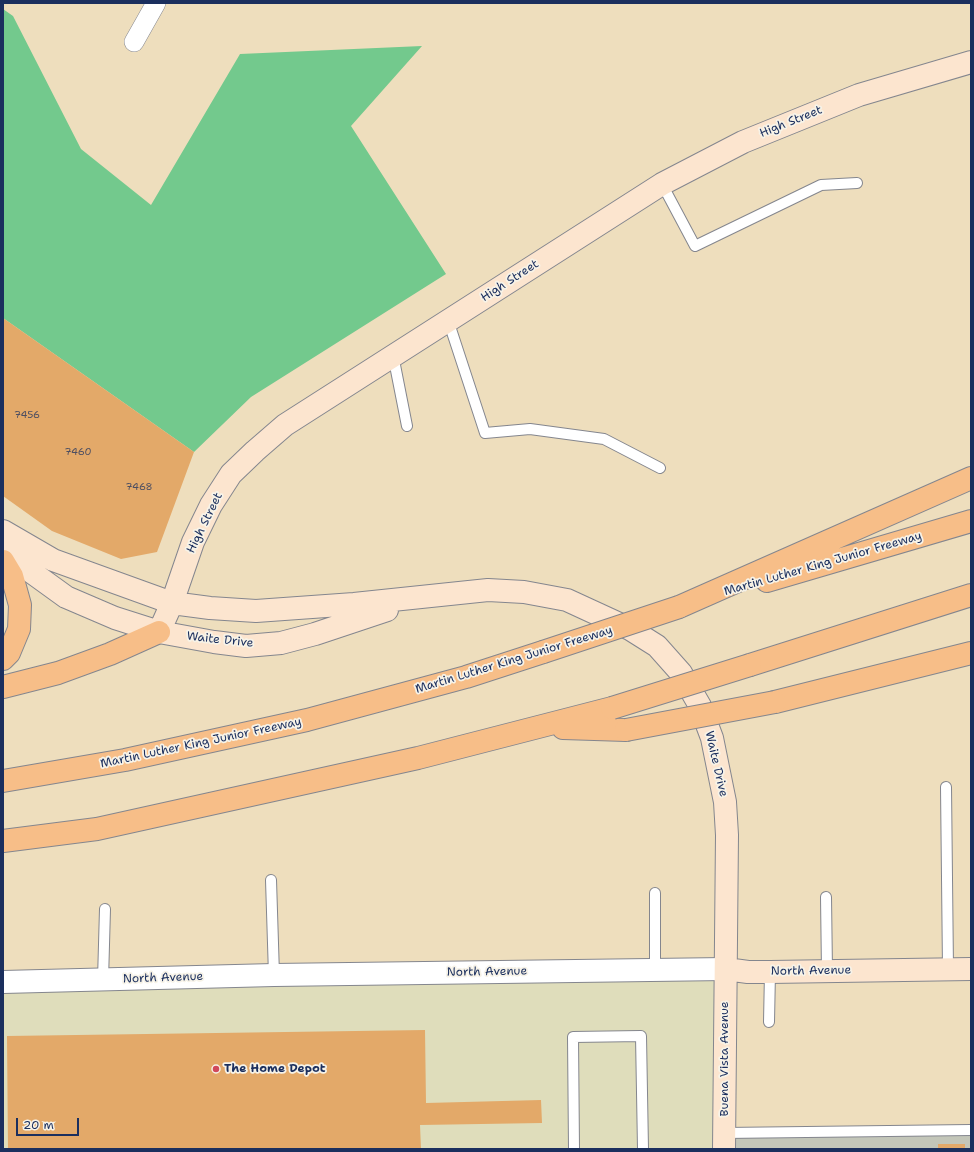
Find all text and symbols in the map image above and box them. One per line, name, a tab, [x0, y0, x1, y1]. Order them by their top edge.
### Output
street label: High Street	[758, 103, 824, 141]
street label: High Street	[478, 257, 542, 305]
house number: 7456	[14, 409, 40, 421]
house number: 7460	[64, 446, 92, 458]
house number: 7468	[126, 481, 152, 493]
street label: High Street	[184, 490, 226, 556]
street label: Martin Luther King Junior Freeway	[722, 529, 924, 599]
street label: Martin Luther King Junior Freeway	[414, 623, 614, 697]
street label: Waite Drive	[186, 629, 254, 651]
street label: Martin Luther King Junior Freeway	[99, 715, 303, 771]
street label: Waite Drive	[701, 730, 731, 798]
street label: North Avenue	[771, 963, 851, 979]
street label: North Avenue	[447, 964, 527, 980]
street label: North Avenue	[123, 969, 203, 987]
street label: Buena Vista Avenue	[718, 1001, 732, 1117]
place label: The Home Depot	[224, 1062, 326, 1076]
marker: The Home Depot	[211, 1064, 221, 1074]
scale bar	[18, 1110, 81, 1136]
text: 20 m	[23, 1117, 54, 1133]

